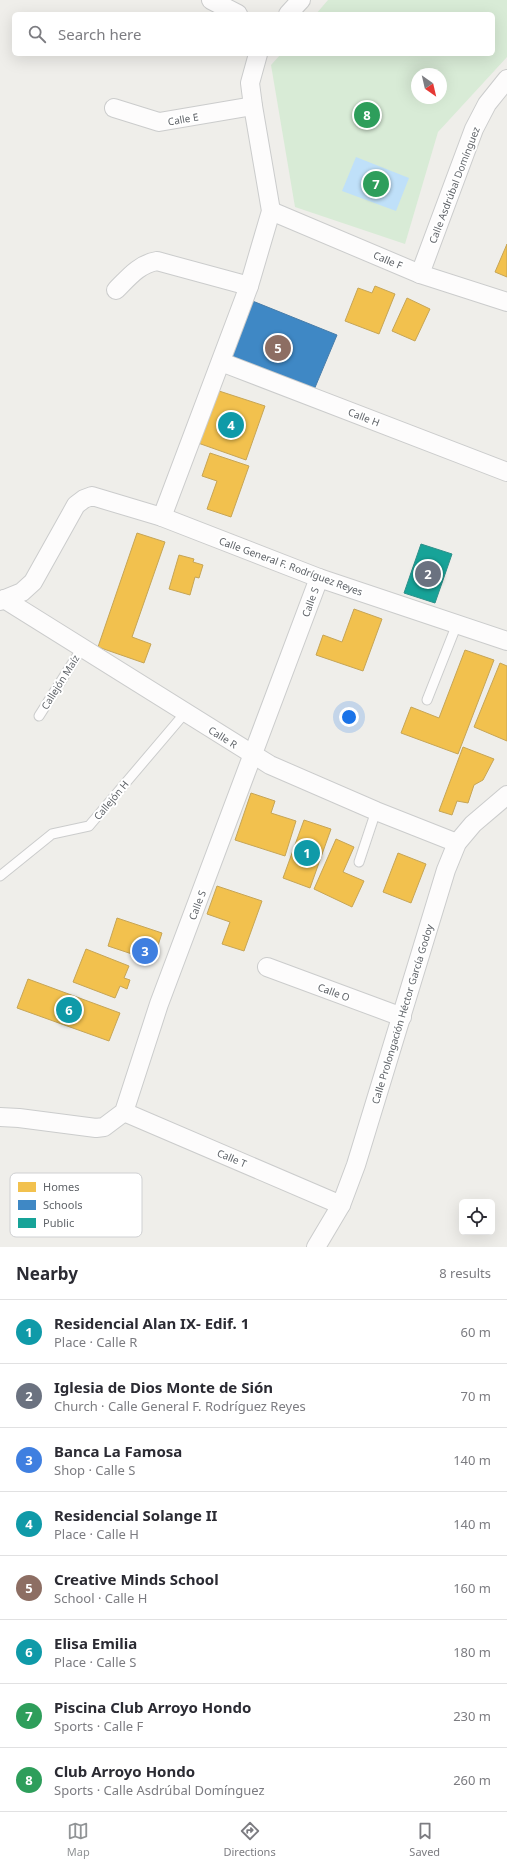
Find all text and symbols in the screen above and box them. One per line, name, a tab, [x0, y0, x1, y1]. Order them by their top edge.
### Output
search box	[12, 12, 495, 56]
icon: search	[26, 23, 48, 45]
text: Search here	[58, 24, 141, 44]
north arrow	[411, 68, 447, 104]
pin: 8	[354, 100, 380, 130]
street label: Calle E	[167, 109, 199, 129]
street label: Calle Asdrúbal Domínguez	[425, 124, 483, 245]
pin: 7	[363, 169, 389, 199]
street label: Calle F	[371, 248, 405, 272]
pin: 5	[265, 333, 291, 363]
street label: Calle H	[346, 405, 382, 429]
pin: 4	[218, 410, 244, 440]
street label: Calle General F. Rodríguez Reyes	[217, 533, 365, 599]
pin: 2	[415, 559, 441, 589]
street label: Calle S	[298, 585, 322, 619]
street label: Callejón Maíz	[38, 652, 83, 712]
your location	[339, 707, 359, 727]
street label: Calle R	[206, 723, 241, 752]
street label: Callejón H	[90, 777, 132, 823]
pin: 1	[294, 838, 320, 868]
street label: Calle S	[185, 888, 209, 922]
street label: Calle Prolongación Héctor García Godoy	[368, 922, 436, 1106]
pin: 3	[132, 936, 158, 966]
street label: Calle O	[316, 980, 352, 1004]
pin: 6	[56, 995, 82, 1025]
street label: Calle T	[215, 1146, 249, 1171]
legend	[10, 1173, 142, 1237]
text: Homes	[43, 1179, 80, 1194]
text: Schools	[43, 1197, 83, 1212]
map controls	[459, 1199, 495, 1235]
button: locate	[459, 1199, 495, 1235]
text: Public	[43, 1215, 74, 1230]
text: Nearby	[16, 1262, 78, 1285]
text: 8 results	[439, 1264, 491, 1282]
text: Residencial Alan IX- Edif. 1	[54, 1313, 249, 1333]
text: 1	[25, 1323, 33, 1341]
text: 60 m	[461, 1323, 491, 1341]
text: Place · Calle R	[54, 1333, 137, 1351]
text: Iglesia de Dios Monte de Sión	[54, 1377, 273, 1397]
text: 2	[25, 1387, 33, 1405]
text: 70 m	[461, 1387, 491, 1405]
text: Church · Calle General F. Rodríguez Reyes	[54, 1397, 306, 1415]
text: Banca La Famosa	[54, 1441, 182, 1461]
text: 3	[25, 1451, 33, 1469]
text: 140 m	[453, 1451, 491, 1469]
text: Shop · Calle S	[54, 1461, 135, 1479]
text: Residencial Solange II	[54, 1505, 217, 1525]
text: 4	[25, 1515, 33, 1533]
text: 140 m	[453, 1515, 491, 1533]
text: Place · Calle H	[54, 1525, 139, 1543]
text: Creative Minds School	[54, 1569, 219, 1589]
text: 5	[25, 1579, 33, 1597]
text: 160 m	[453, 1579, 491, 1597]
text: School · Calle H	[54, 1589, 147, 1607]
text: Elisa Emilia	[54, 1633, 137, 1653]
text: 6	[25, 1643, 33, 1661]
text: 180 m	[453, 1643, 491, 1661]
text: Place · Calle S	[54, 1653, 136, 1671]
text: Piscina Club Arroyo Hondo	[54, 1697, 251, 1717]
text: 7	[25, 1707, 33, 1725]
text: 230 m	[453, 1707, 491, 1725]
text: Sports · Calle F	[54, 1717, 143, 1735]
text: Club Arroyo Hondo	[54, 1761, 195, 1781]
text: 8	[25, 1771, 33, 1789]
text: 260 m	[453, 1771, 491, 1789]
text: Sports · Calle Asdrúbal Domínguez	[54, 1781, 265, 1799]
tab: Map	[67, 1820, 90, 1859]
tab: Directions	[223, 1820, 276, 1859]
tab: Saved	[409, 1820, 440, 1859]

